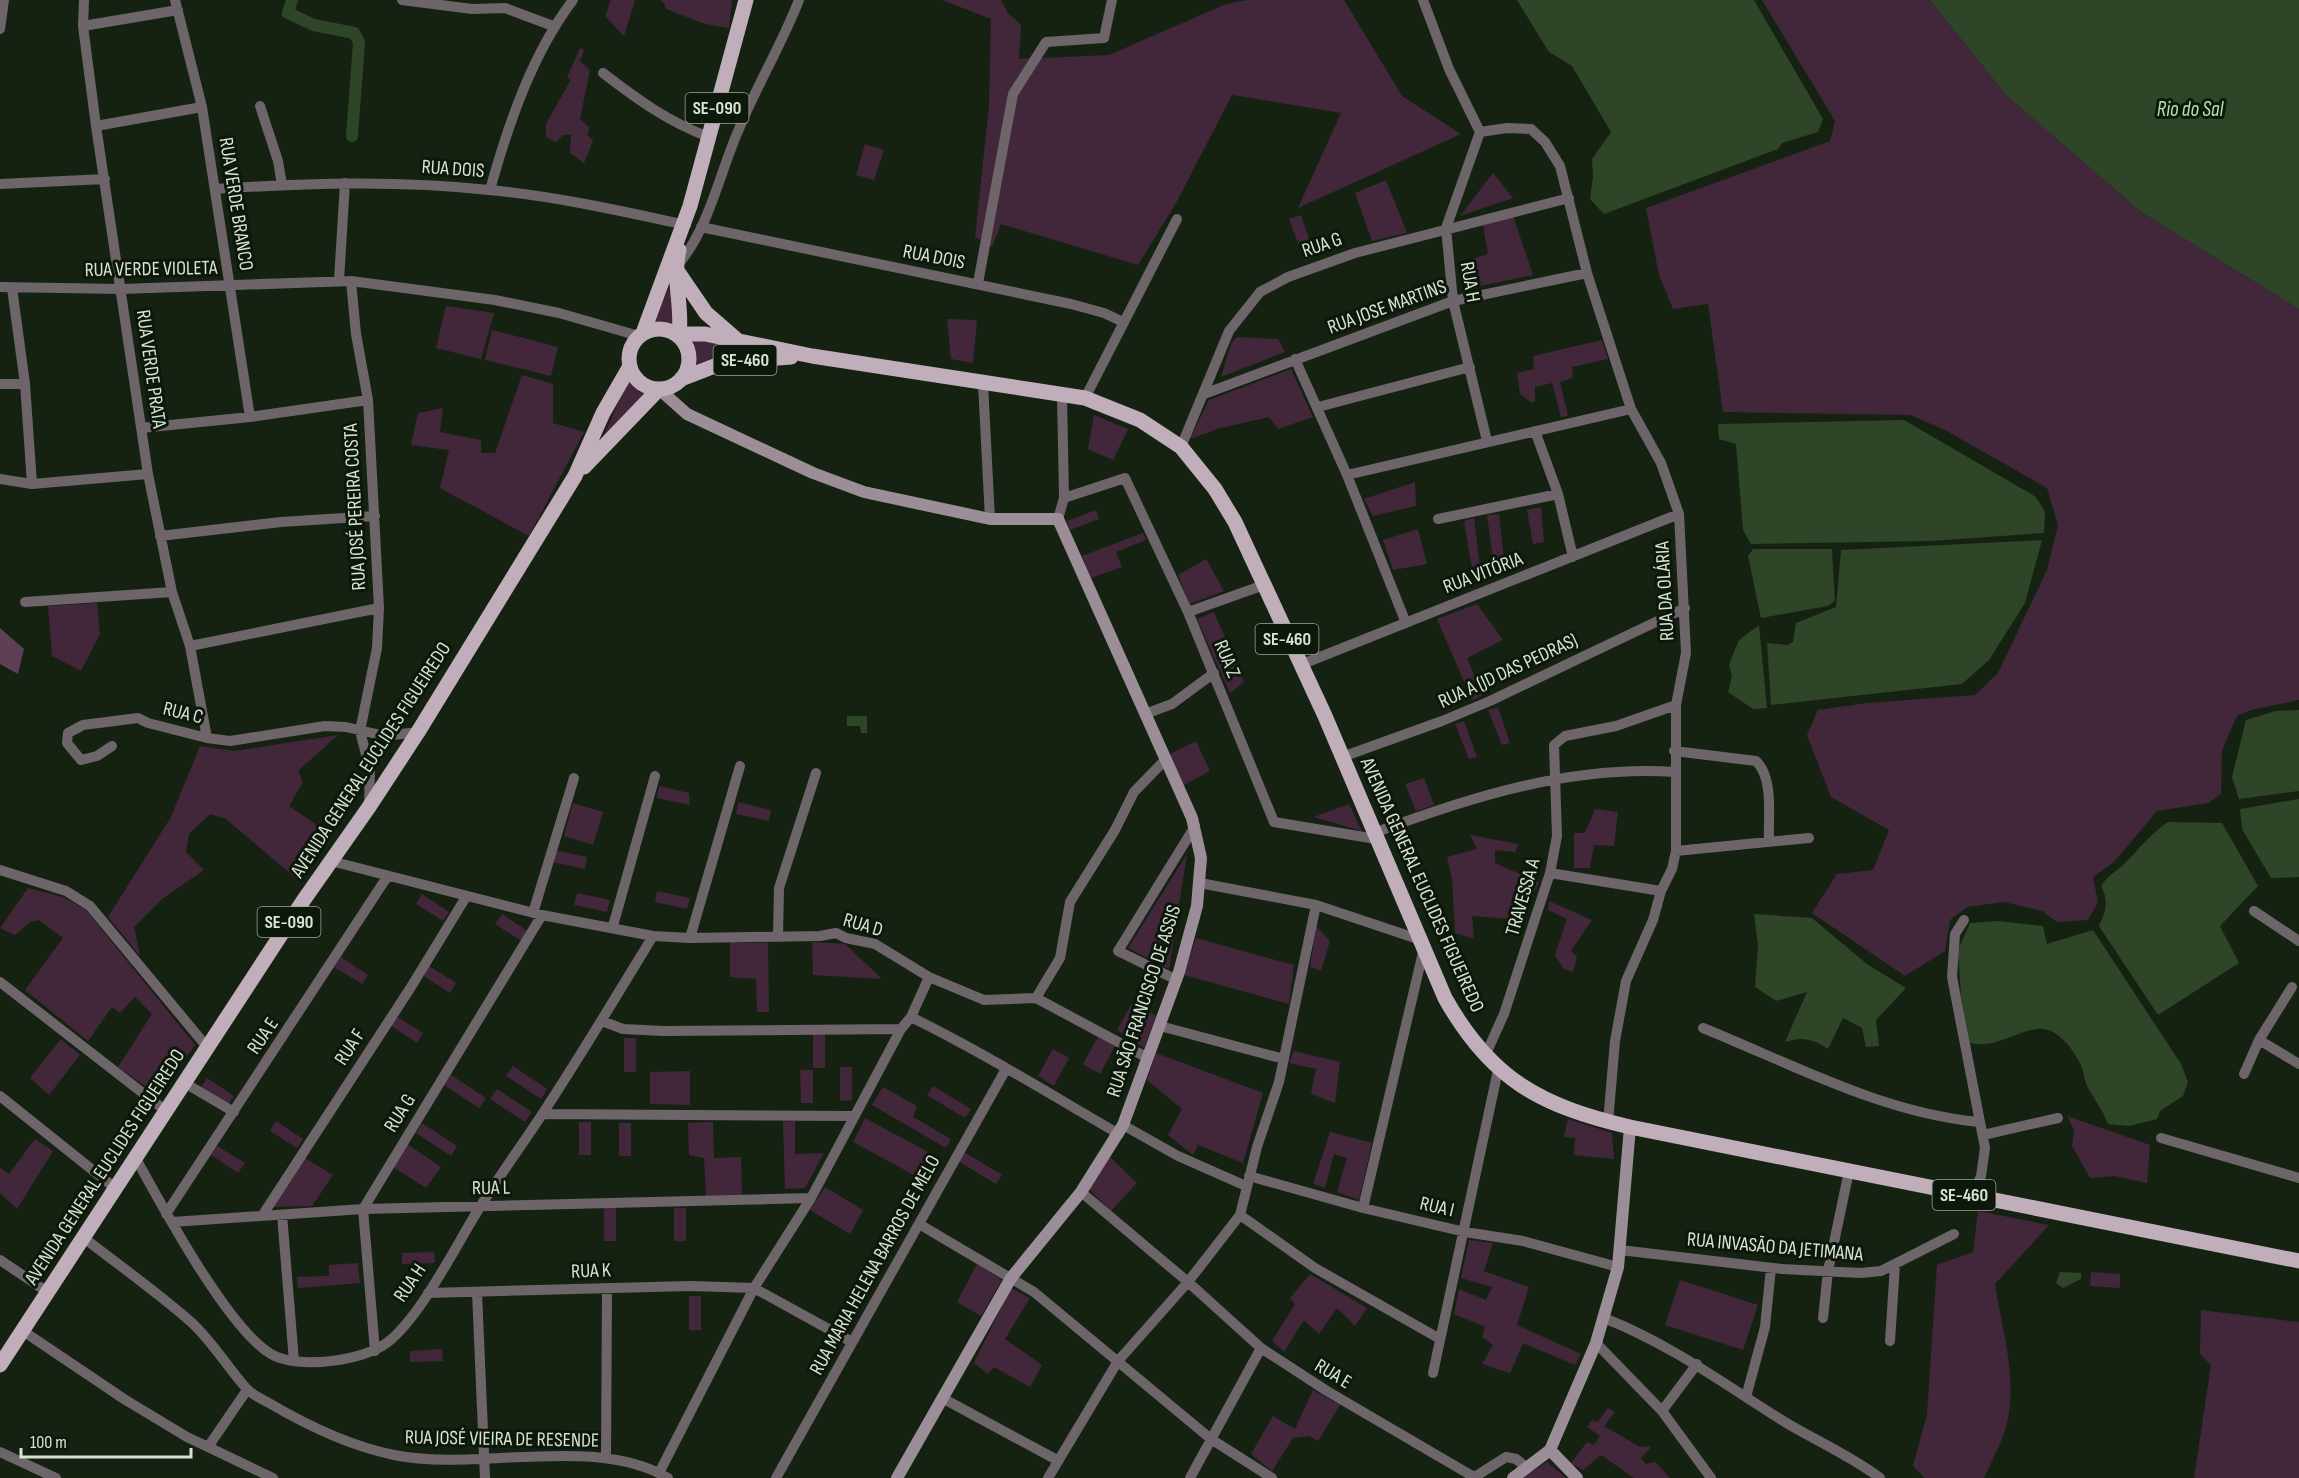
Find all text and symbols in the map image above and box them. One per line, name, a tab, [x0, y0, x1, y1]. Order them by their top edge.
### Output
road number: SE-090	[686, 93, 748, 123]
water label: Rio do Sal	[2157, 97, 2225, 122]
street label: RUA VERDE BRANCO	[214, 136, 258, 272]
street label: RUA DOIS	[421, 155, 485, 183]
street label: RUA G	[1299, 227, 1345, 263]
street label: RUA DOIS	[901, 239, 967, 275]
street label: RUA VERDE VIOLETA	[84, 256, 218, 282]
street label: RUA H	[1455, 260, 1485, 304]
street label: RUA JOSE MARTINS	[1324, 274, 1450, 340]
street label: RUA VERDE PRATA	[131, 308, 171, 430]
road number: SE-460	[714, 345, 777, 375]
street label: RUA JOSÉ PEREIRA COSTA	[339, 423, 371, 591]
street label: RUA DA OLÁRIA	[1650, 540, 1680, 641]
street label: RUA VITÓRIA	[1440, 547, 1527, 599]
road number: SE-460	[1256, 624, 1318, 654]
street label: RUA A (JD DAS PEDRAS)	[1435, 628, 1581, 714]
street label: RUA Z	[1208, 636, 1246, 682]
street label: AVENIDA GENERAL EUCLIDES FIGUEIREDO	[285, 638, 456, 883]
street label: RUA C	[161, 696, 205, 730]
street label: AVENIDA GENERAL EUCLIDES FIGUEIREDO	[1354, 753, 1489, 1016]
street label: TRAVESSA A	[1501, 855, 1546, 939]
street label: RUA SÃO FRANCISCO DE ASSIS	[1102, 902, 1186, 1100]
road number: SE-090	[258, 907, 320, 937]
street label: RUA D	[840, 908, 886, 942]
street label: RUA E	[242, 1013, 284, 1059]
street label: RUA F	[329, 1024, 371, 1070]
street label: AVENIDA GENERAL EUCLIDES FIGUEIREDO	[19, 1045, 190, 1290]
street label: RUA G	[379, 1089, 421, 1137]
street label: RUA MARIA HELENA BARROS DE MELO	[804, 1151, 946, 1379]
street label: RUA L	[472, 1176, 511, 1200]
road number: SE-460	[1932, 1180, 1996, 1210]
street label: RUA I	[1417, 1191, 1457, 1223]
street label: RUA INVASÃO DA JETIMANA	[1686, 1227, 1865, 1267]
street label: RUA K	[571, 1258, 611, 1284]
street label: RUA H	[389, 1259, 431, 1307]
street label: RUA E	[1310, 1354, 1356, 1394]
scale bar	[21, 1421, 190, 1459]
street label: RUA JOSÉ VIEIRA DE RESENDE	[405, 1425, 599, 1453]
text: 100 m	[30, 1432, 67, 1453]

